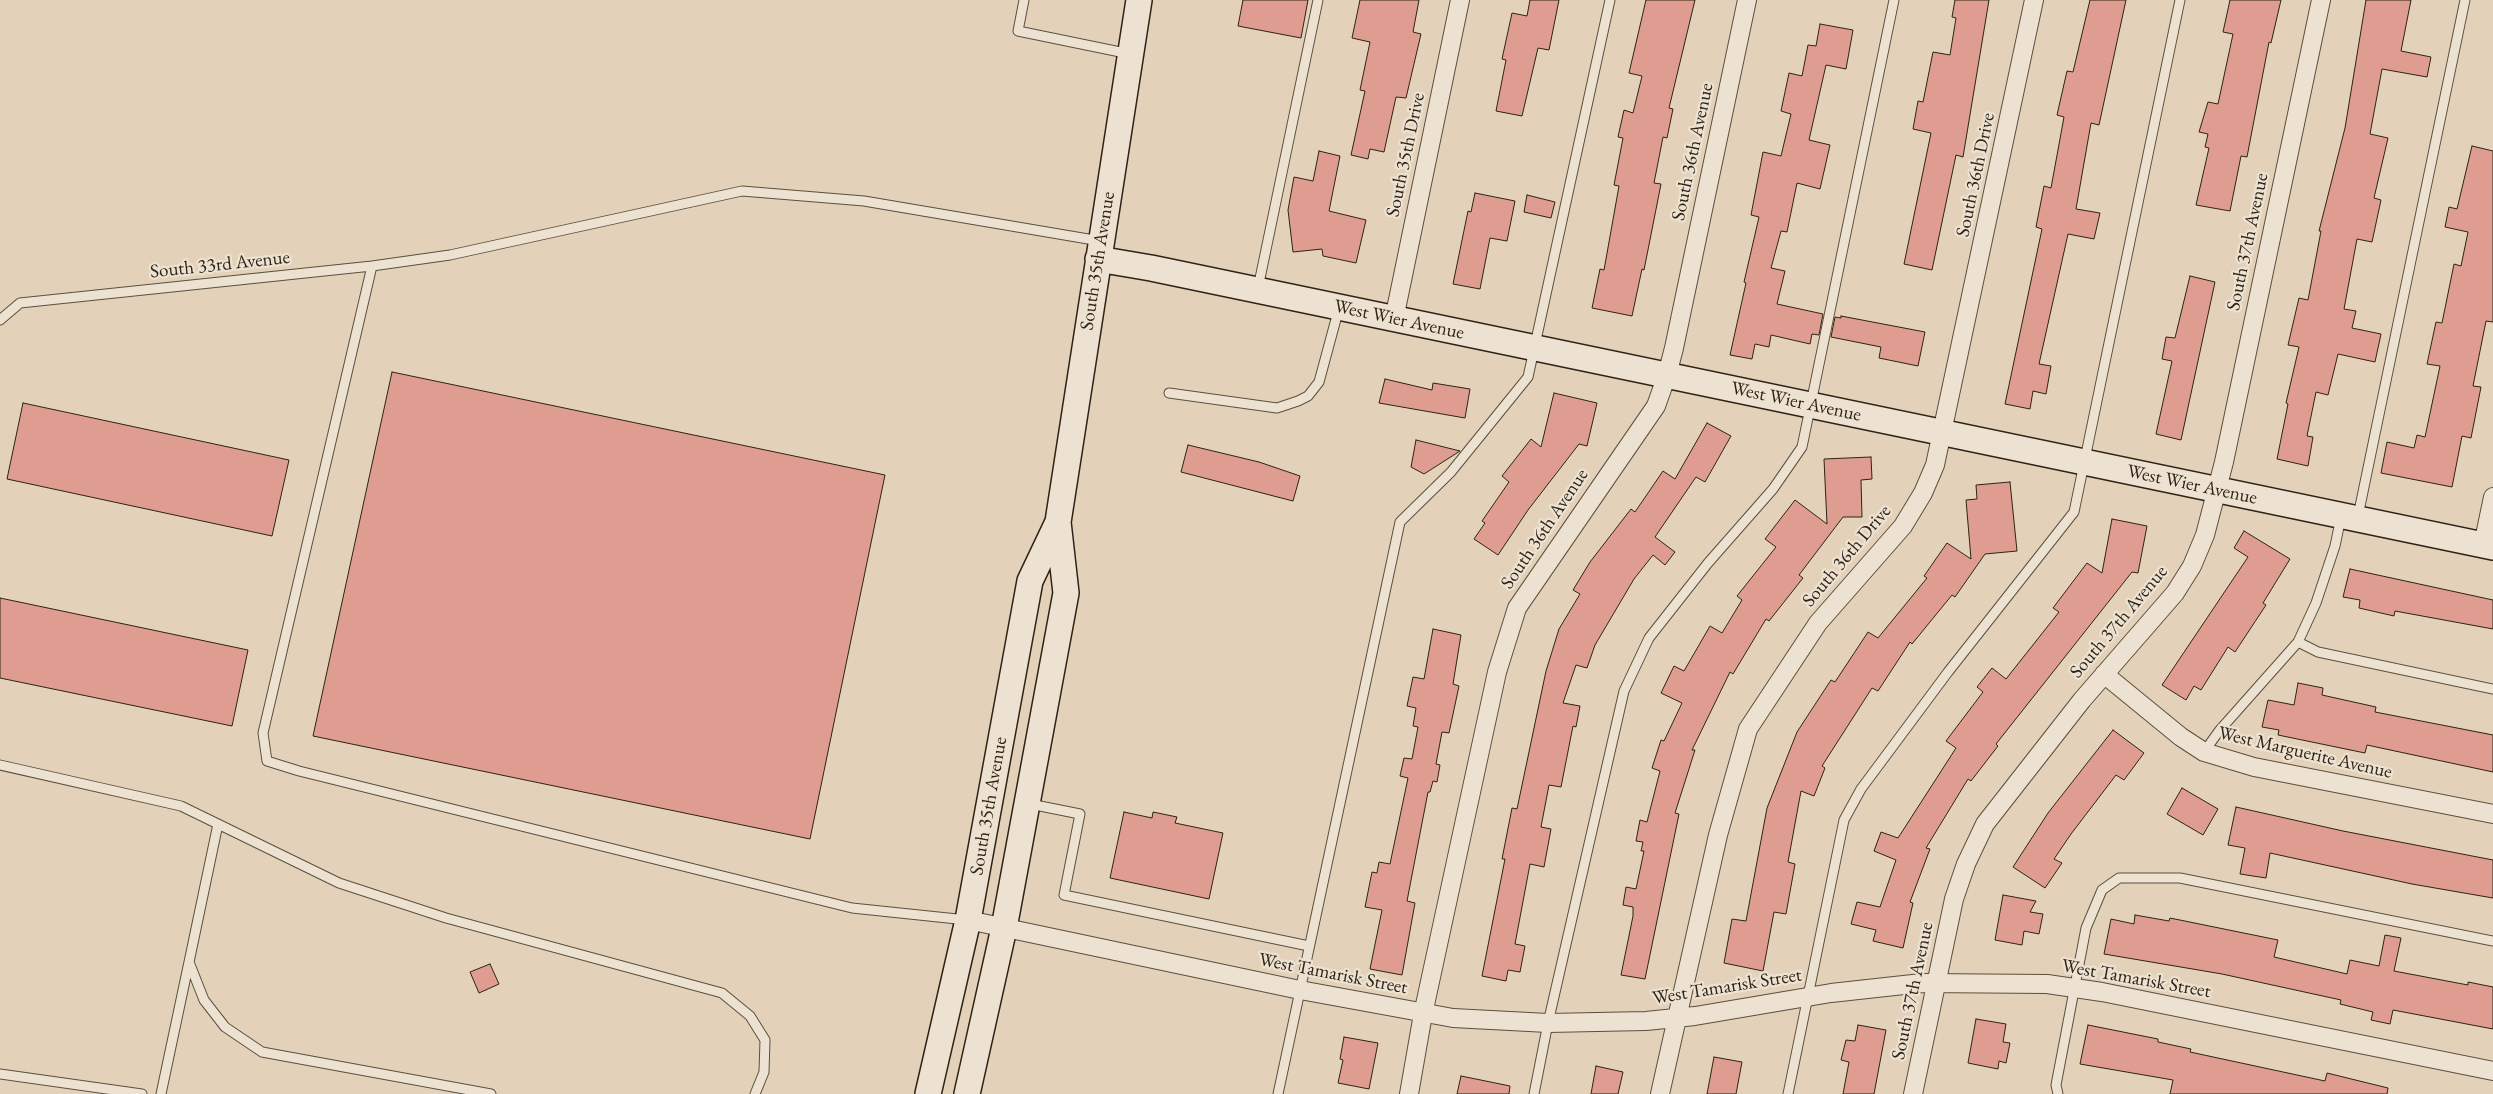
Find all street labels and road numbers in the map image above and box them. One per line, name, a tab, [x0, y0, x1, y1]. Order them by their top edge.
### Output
street label: South 36th Avenue	[1667, 81, 1719, 223]
street label: South 35th Drive	[1382, 91, 1430, 219]
street label: South 36th Drive	[1952, 111, 2000, 239]
street label: South 37th Avenue	[2222, 171, 2274, 313]
street label: South 35th Avenue	[1076, 190, 1120, 332]
street label: South 33rd Avenue	[149, 246, 291, 284]
street label: West Wier Avenue	[1332, 295, 1466, 345]
street label: West Wier Avenue	[1729, 377, 1863, 427]
street label: West Wier Avenue	[2125, 460, 2259, 510]
street label: South 36th Avenue	[1496, 465, 1594, 593]
street label: South 36th Drive	[1798, 500, 1896, 612]
street label: South 37th Avenue	[2065, 561, 2173, 683]
street label: West Marguerite Avenue	[2216, 722, 2394, 784]
street label: South 35th Avenue	[966, 735, 1012, 877]
street label: South 37th Avenue	[1887, 920, 1939, 1062]
street label: West Tamarisk Street	[1257, 948, 1409, 1000]
street label: West Tamarisk Street	[2060, 955, 2212, 1003]
street label: West Tamarisk Street	[1651, 964, 1803, 1010]

